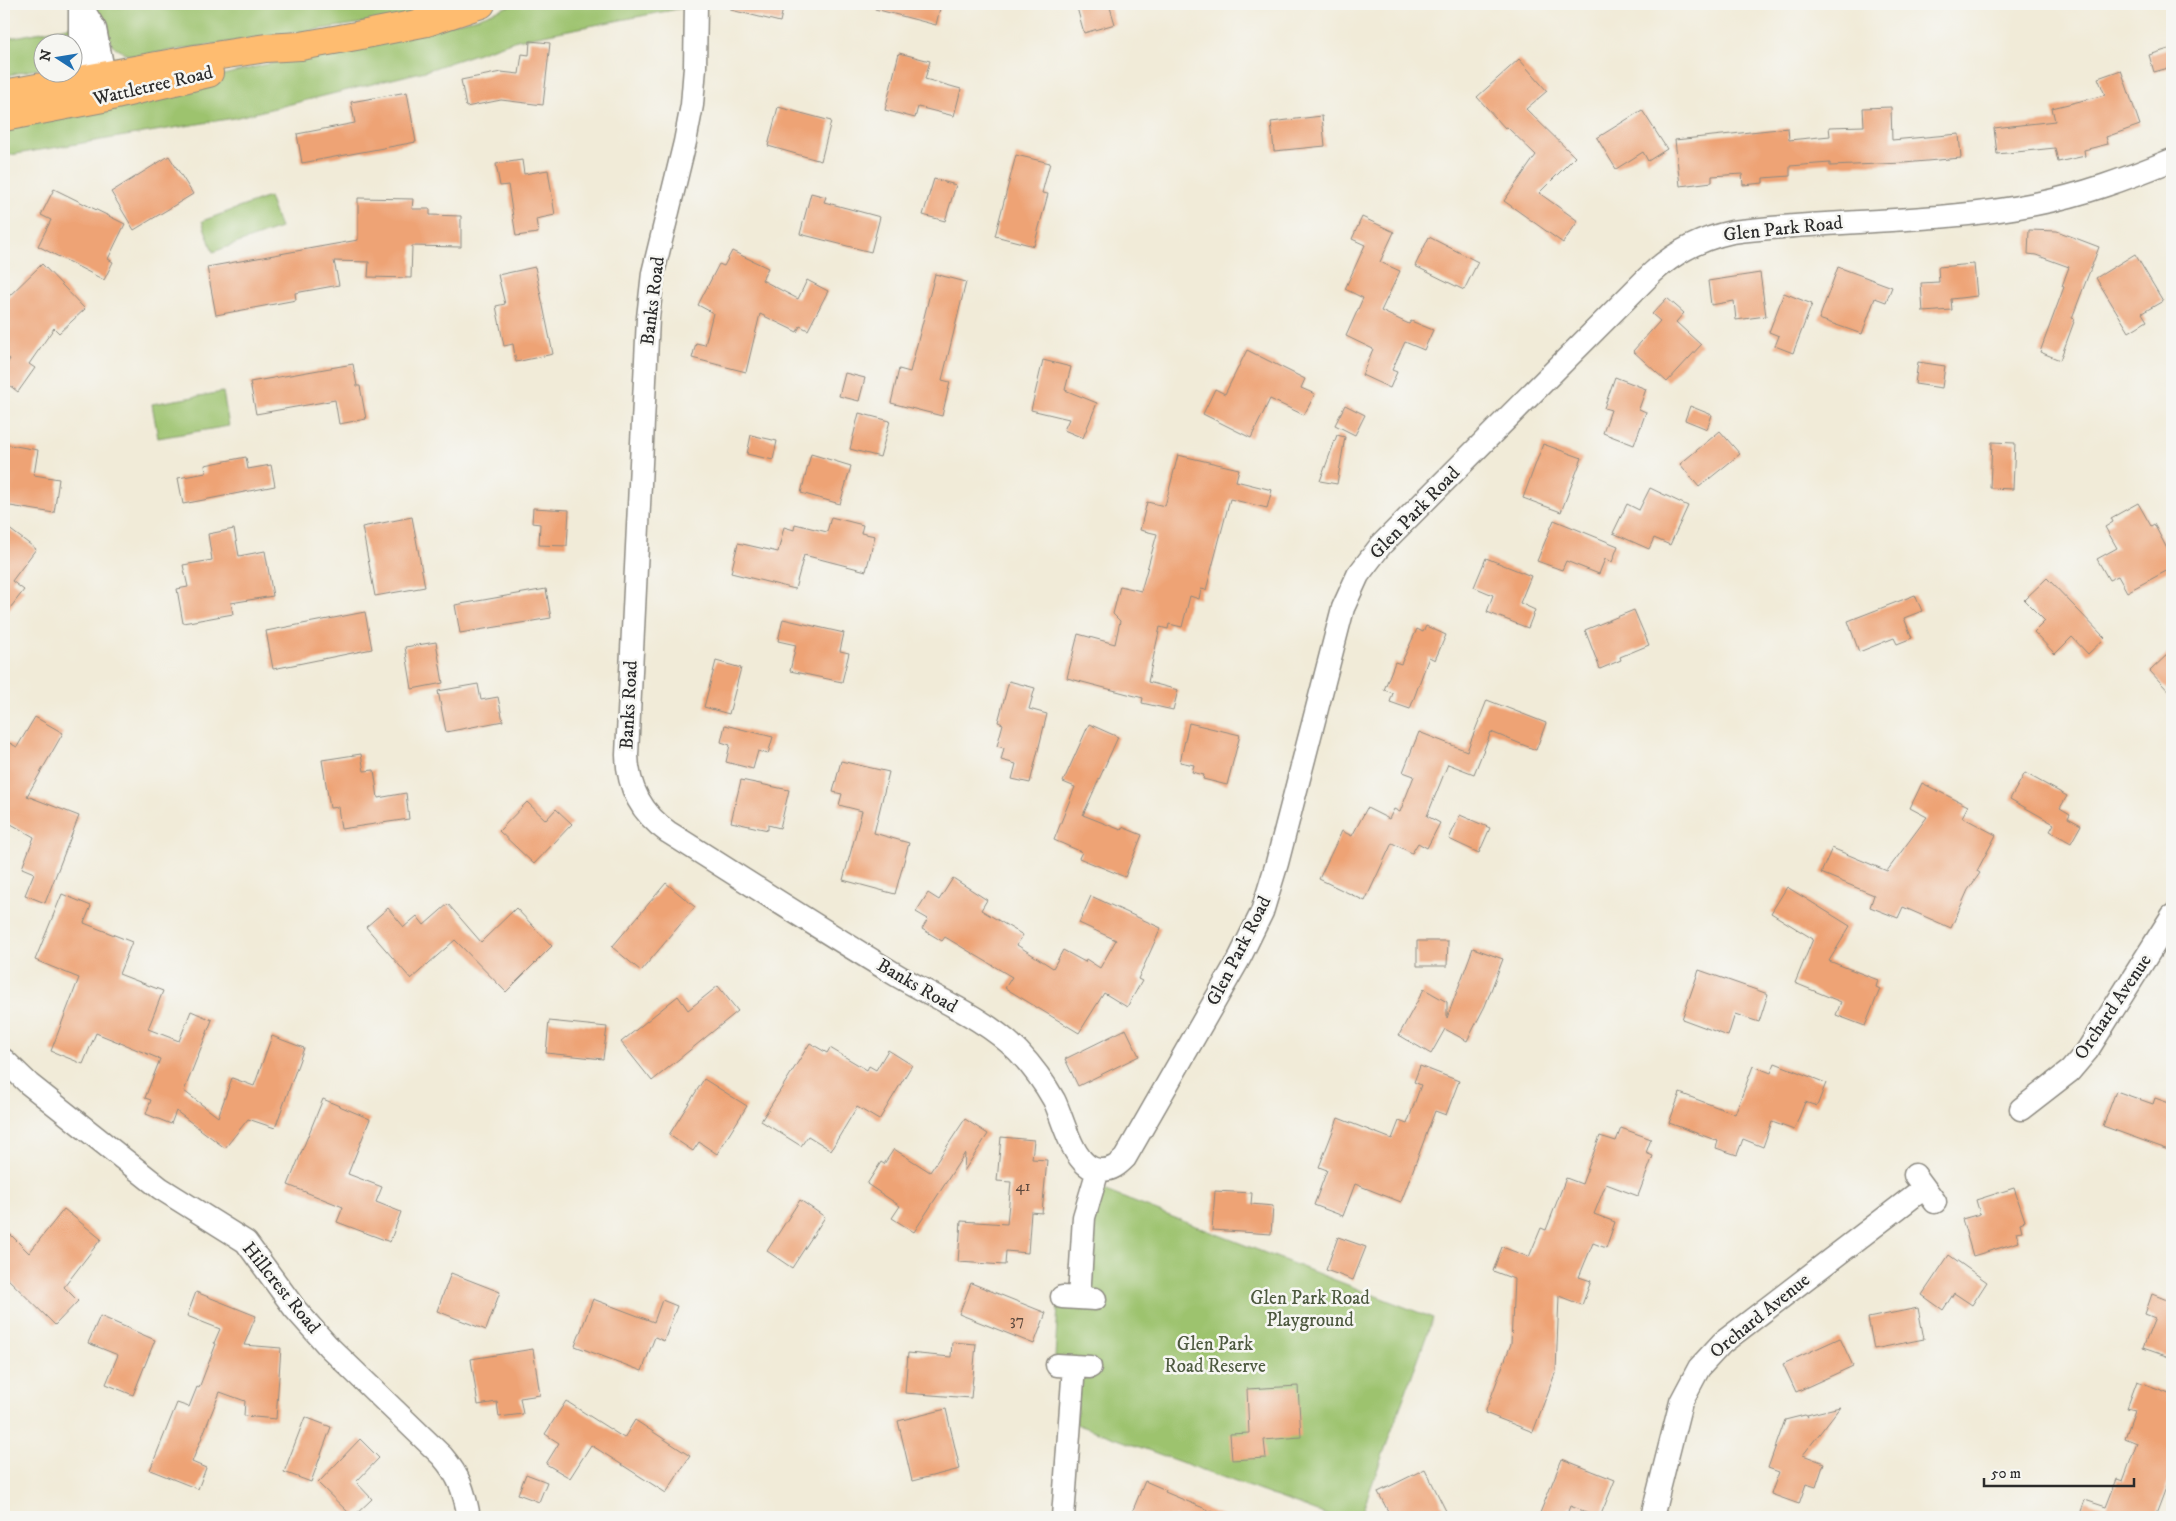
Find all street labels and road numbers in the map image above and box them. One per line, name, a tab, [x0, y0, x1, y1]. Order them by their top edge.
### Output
street label: Wattletree Road	[90, 61, 216, 111]
street label: Glen Park Road	[1722, 211, 1844, 247]
street label: Banks Road	[636, 255, 670, 347]
street label: Glen Park Road	[1365, 462, 1465, 564]
street label: Banks Road	[615, 659, 643, 750]
street label: Glen Park Road	[1202, 892, 1277, 1010]
street label: Orchard Avenue	[2069, 950, 2157, 1064]
street label: Banks Road	[873, 954, 962, 1019]
street label: Hillcrest Road	[237, 1238, 325, 1339]
street label: Orchard Avenue	[1705, 1269, 1815, 1363]

